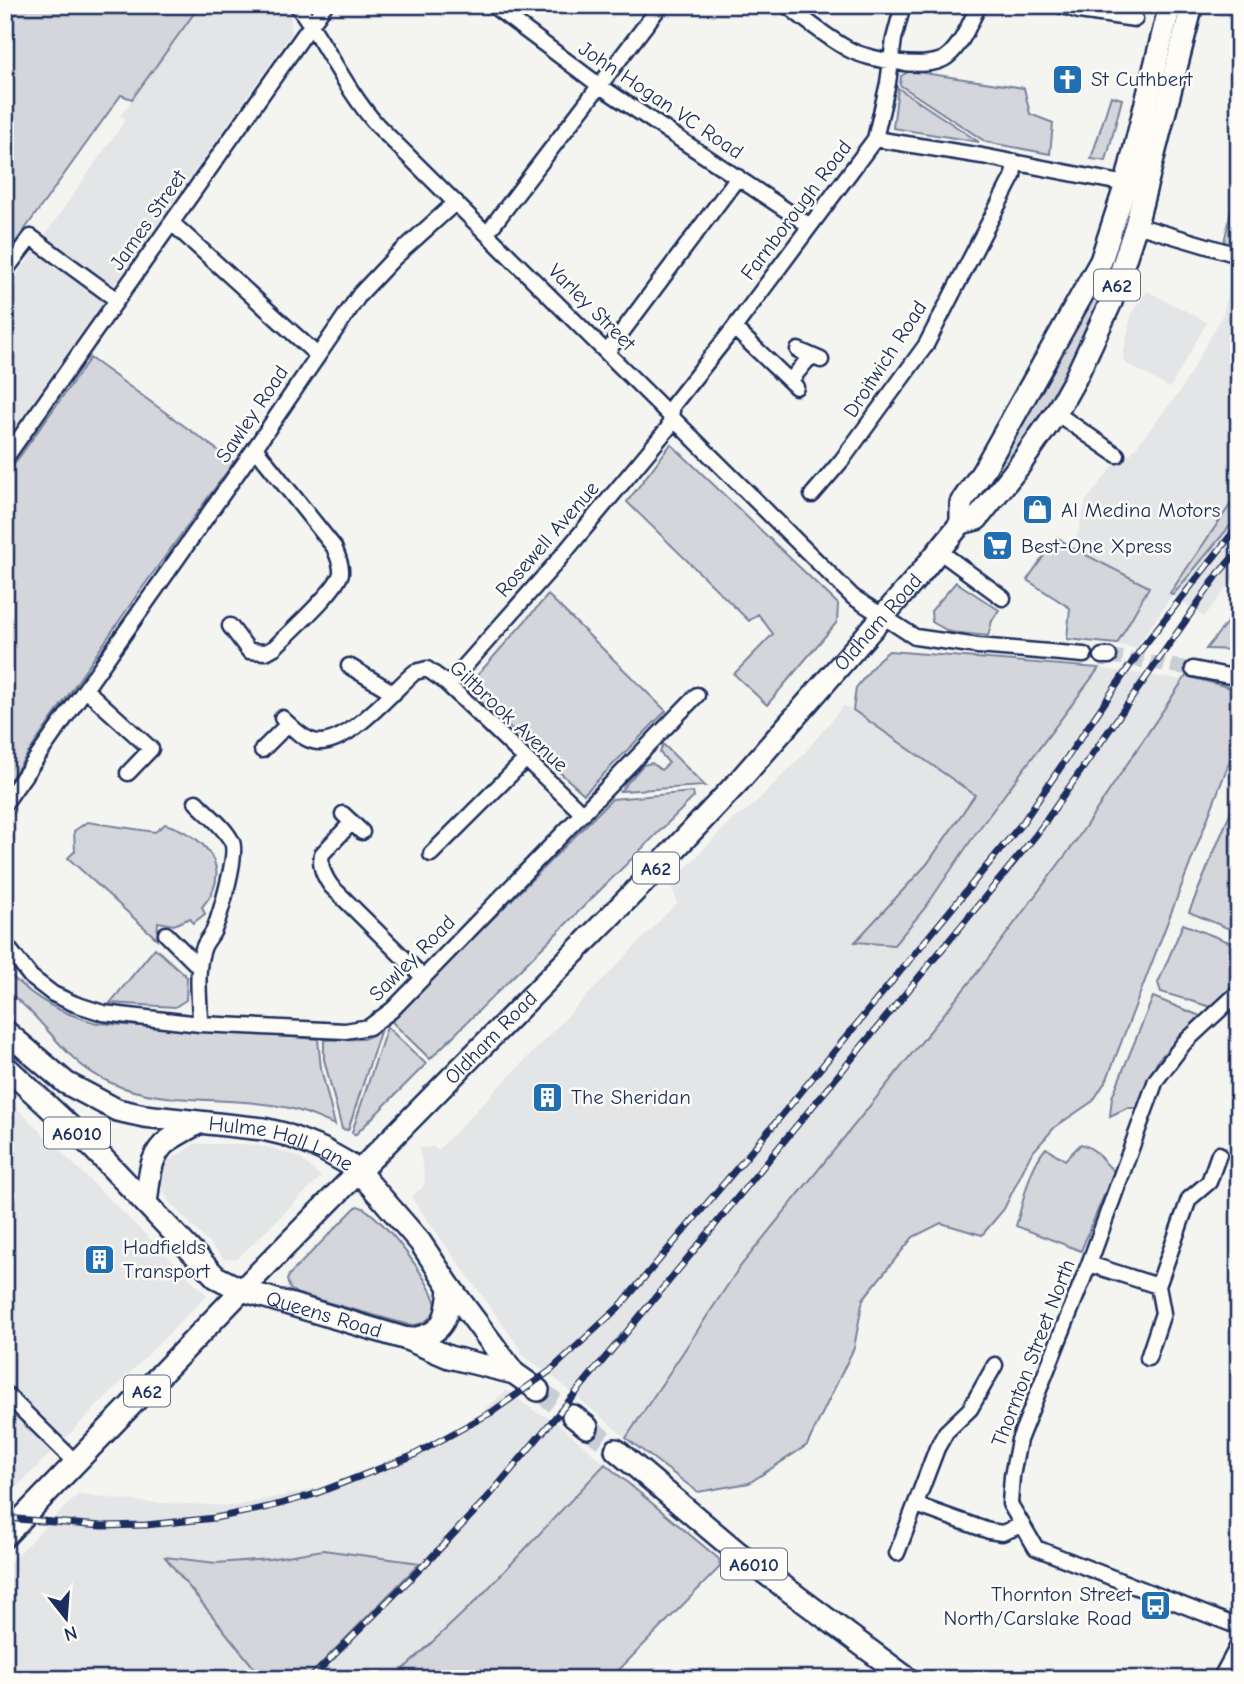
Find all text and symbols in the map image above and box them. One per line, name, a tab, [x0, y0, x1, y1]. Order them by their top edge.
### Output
street label: John Hogan VC Road	[574, 36, 748, 164]
church icon: St Cuthbert	[1051, 62, 1085, 96]
place label: St Cuthbert	[1091, 67, 1194, 91]
street label: Farnborough Road	[736, 135, 856, 285]
street label: James Street	[105, 165, 192, 275]
street label: Varley Street	[543, 258, 641, 356]
road number: A62	[1094, 270, 1140, 300]
street label: Droitwich Road	[838, 296, 932, 422]
street label: Sawley Road	[211, 361, 293, 467]
street label: Rosewell Avenue	[490, 476, 604, 602]
shop icon: Al Medina Motors	[1021, 493, 1055, 527]
place label: Al Medina Motors	[1061, 498, 1220, 522]
supermarket icon: Best-One Xpress	[981, 529, 1015, 563]
place label: Best-One Xpress	[1021, 534, 1172, 558]
street label: Oldham Road	[829, 569, 927, 676]
street label: Giltbrook Avenue	[445, 655, 573, 777]
road number: A62	[633, 852, 679, 884]
street label: Sawley Road	[364, 910, 460, 1006]
street label: Oldham Road	[440, 986, 542, 1089]
building icon: The Sheridan	[531, 1080, 565, 1114]
place label: The Sheridan	[571, 1085, 691, 1109]
street label: Hulme Hall Lane	[207, 1111, 357, 1176]
road number: A6010	[44, 1118, 110, 1148]
place label: Hadfields Transport	[123, 1235, 211, 1283]
building icon: Hadfields Transport	[83, 1242, 117, 1276]
street label: Thornton Street North	[986, 1256, 1080, 1450]
street label: Queens Road	[263, 1286, 385, 1343]
road number: A62	[124, 1376, 170, 1406]
road number: A6010	[721, 1548, 787, 1580]
north arrow	[32, 1582, 102, 1652]
place label: Thornton Street North/Carslake Road	[943, 1582, 1133, 1630]
bus stop icon: Thornton Street North/Carslake Road	[1138, 1589, 1172, 1623]
text: N	[62, 1621, 80, 1646]

